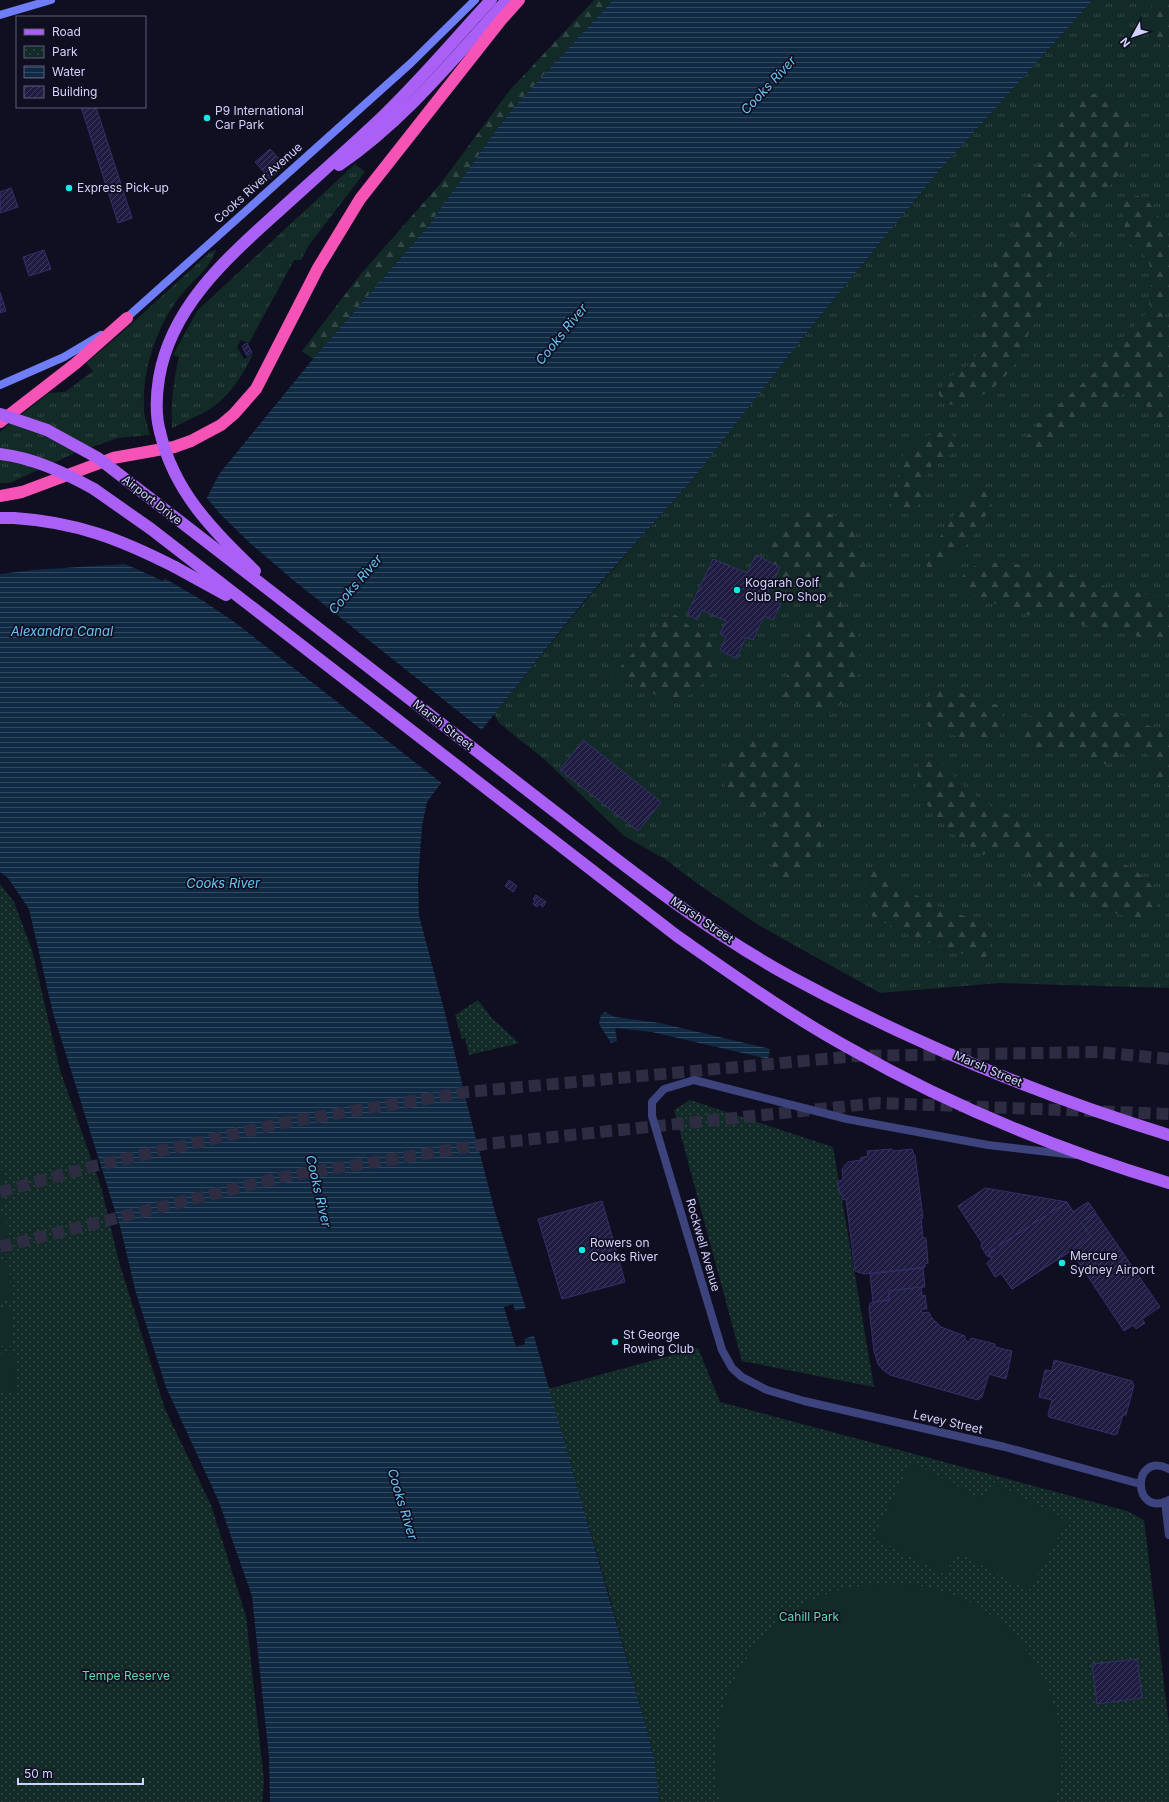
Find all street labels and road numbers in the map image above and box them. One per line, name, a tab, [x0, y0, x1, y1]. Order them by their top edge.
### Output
street label: Cooks River Avenue	[210, 139, 305, 226]
street label: Airport Drive	[119, 471, 185, 528]
street label: Marsh Street	[410, 696, 477, 753]
street label: Marsh Street	[668, 893, 737, 946]
street label: Marsh Street	[952, 1047, 1025, 1090]
street label: Rockwell Avenue	[683, 1197, 724, 1293]
street label: Levey Street	[912, 1406, 984, 1437]

